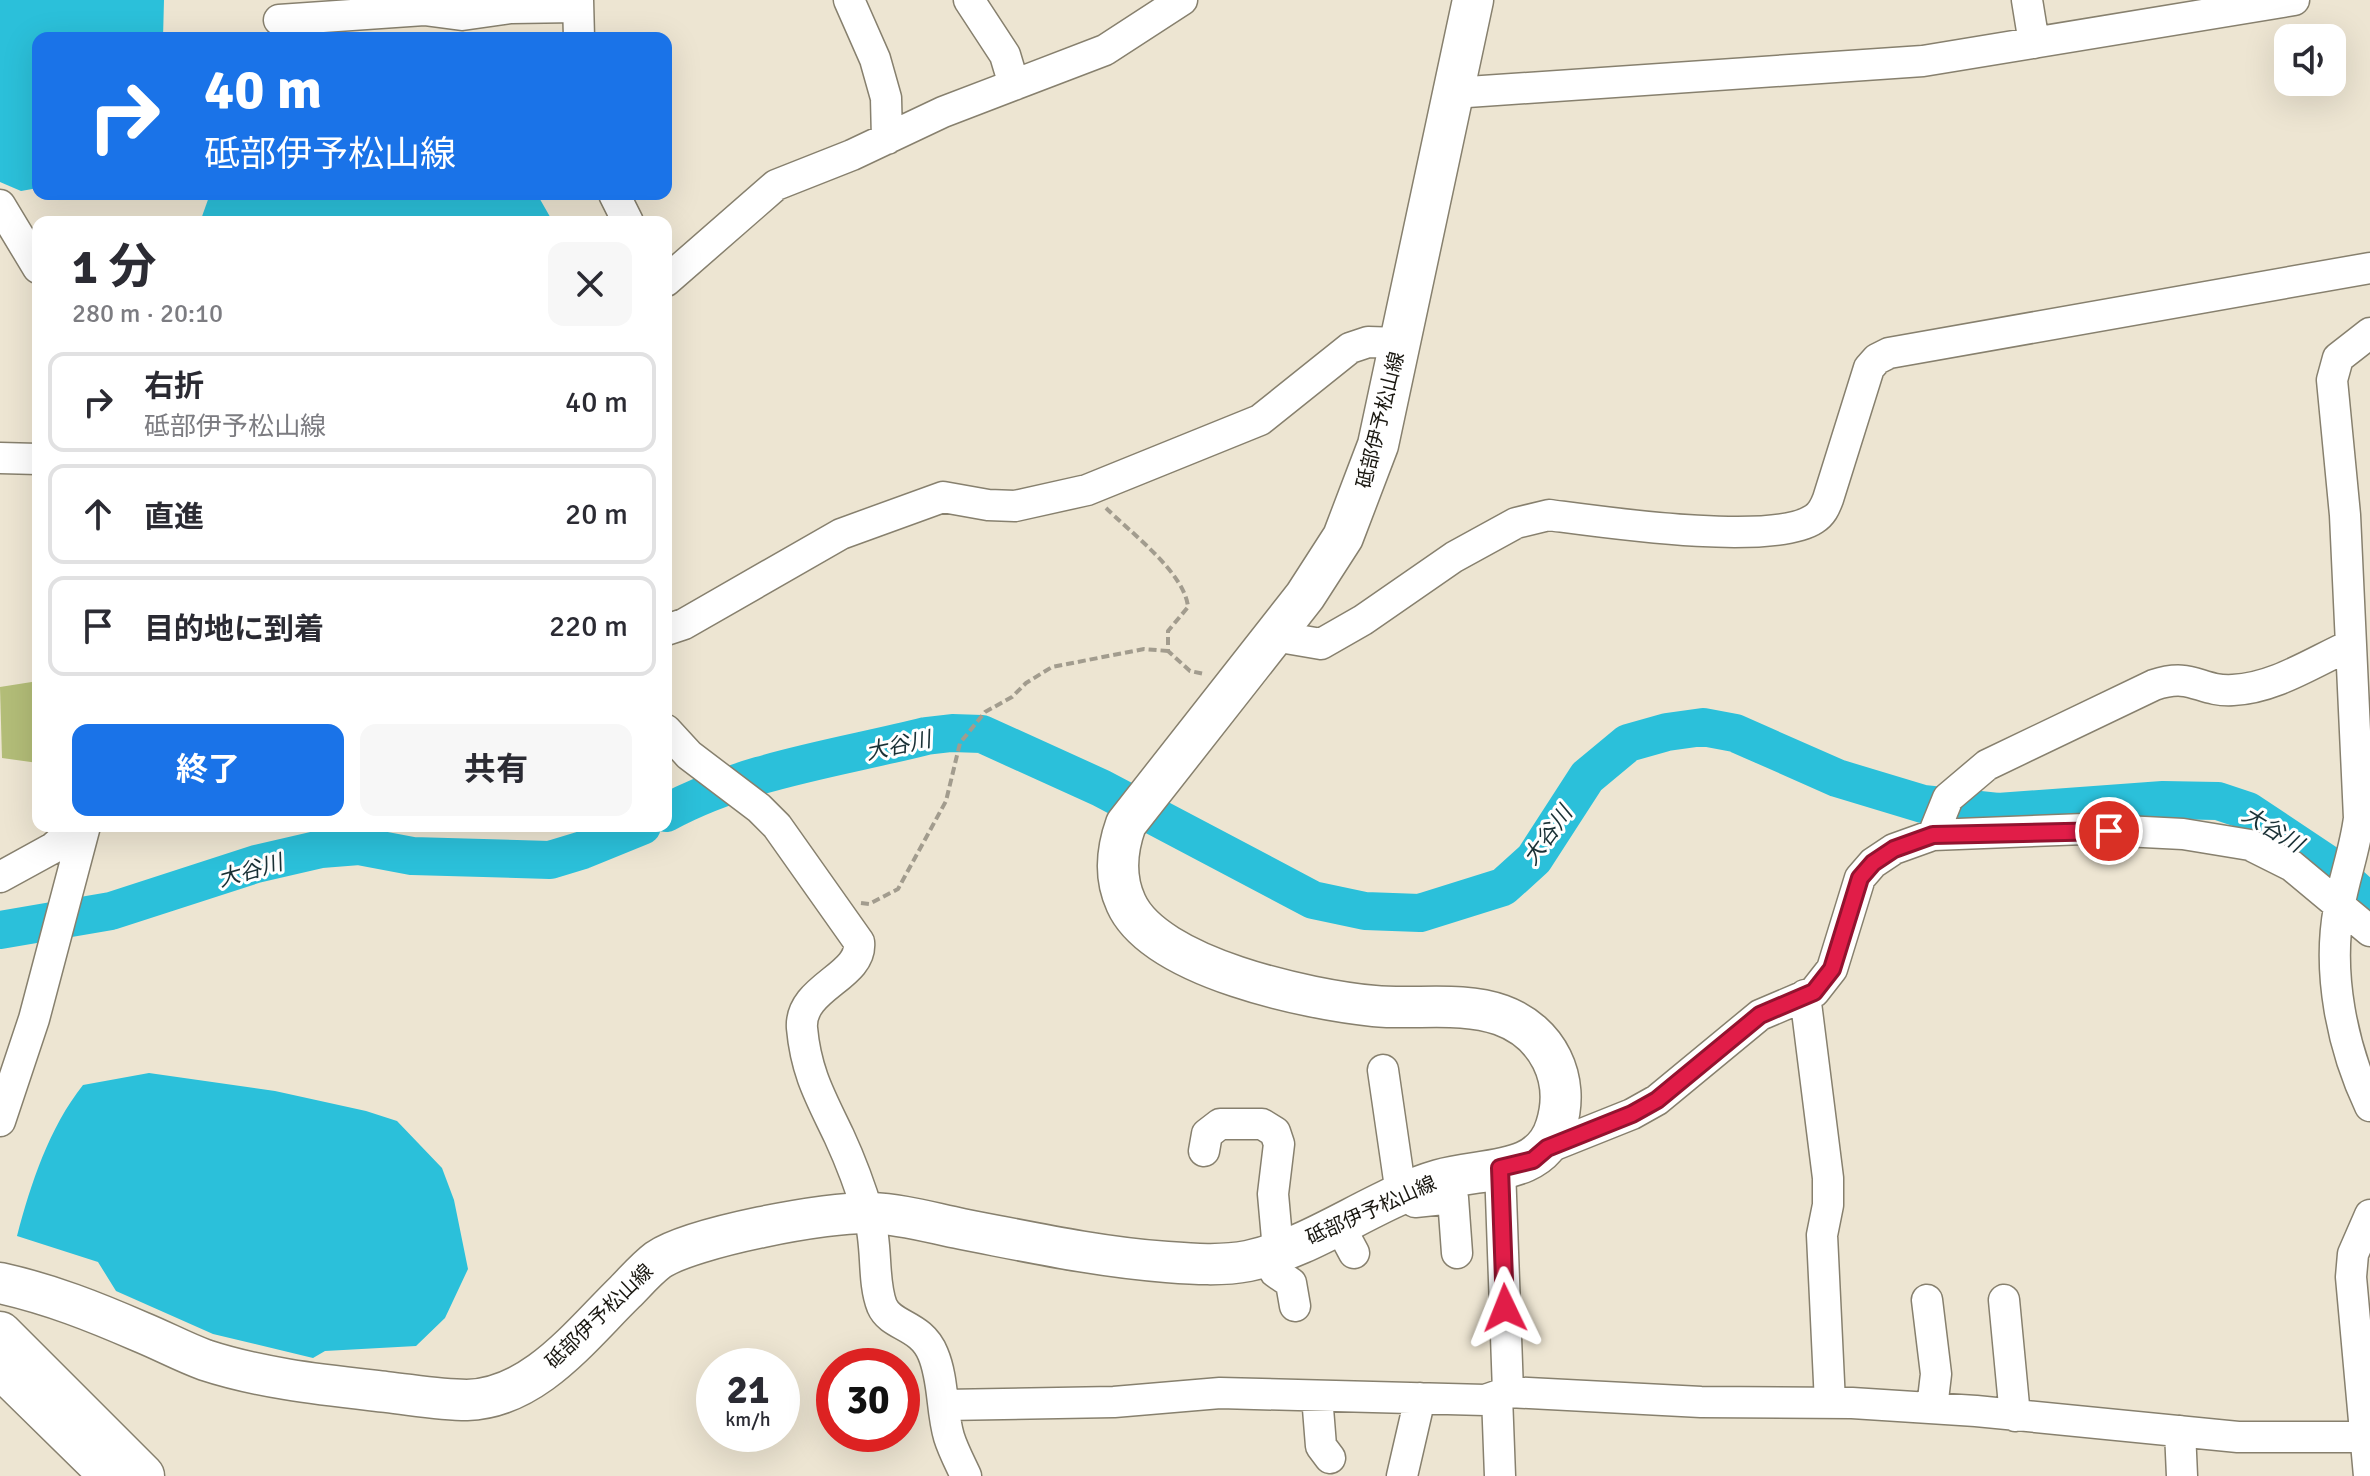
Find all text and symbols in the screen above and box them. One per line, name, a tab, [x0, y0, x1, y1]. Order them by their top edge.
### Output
map controls	[2274, 24, 2346, 96]
button: sound	[2274, 24, 2346, 96]
text: 40 m	[204, 55, 322, 124]
icon: right	[72, 64, 176, 168]
text: 砥部伊予松山線	[204, 132, 456, 177]
text: 1 分	[72, 238, 156, 297]
button: close	[548, 242, 632, 326]
text: 280 m · 20:10	[72, 298, 223, 330]
street label: 砥部伊予松山線	[1351, 349, 1410, 491]
text: 右折	[144, 368, 204, 405]
icon: right	[76, 380, 120, 424]
text: 40 m	[565, 384, 628, 421]
text: 砥部伊予松山線	[144, 411, 326, 443]
icon: ahead	[76, 492, 120, 536]
text: 20 m	[565, 496, 628, 533]
text: 直進	[144, 499, 204, 536]
icon: arrive	[76, 604, 120, 648]
text: 220 m	[549, 608, 628, 645]
text: 目的地に到着	[144, 611, 324, 648]
button: 終了	[72, 724, 344, 816]
button: 共有	[360, 724, 632, 816]
water label: 大谷川	[863, 725, 935, 766]
pin	[2075, 797, 2143, 865]
water label: 大谷川	[1517, 799, 1579, 870]
water label: 大谷川	[2237, 801, 2310, 859]
icon: arrive	[2087, 809, 2131, 853]
water label: 大谷川	[215, 848, 287, 893]
street label: 砥部伊予松山線	[1302, 1171, 1440, 1250]
street label: 砥部伊予松山線	[540, 1259, 658, 1374]
position arrow	[1463, 1266, 1547, 1350]
speed limit sign: 30	[816, 1348, 920, 1452]
text: 21	[726, 1365, 770, 1415]
text: km/h	[725, 1407, 771, 1432]

